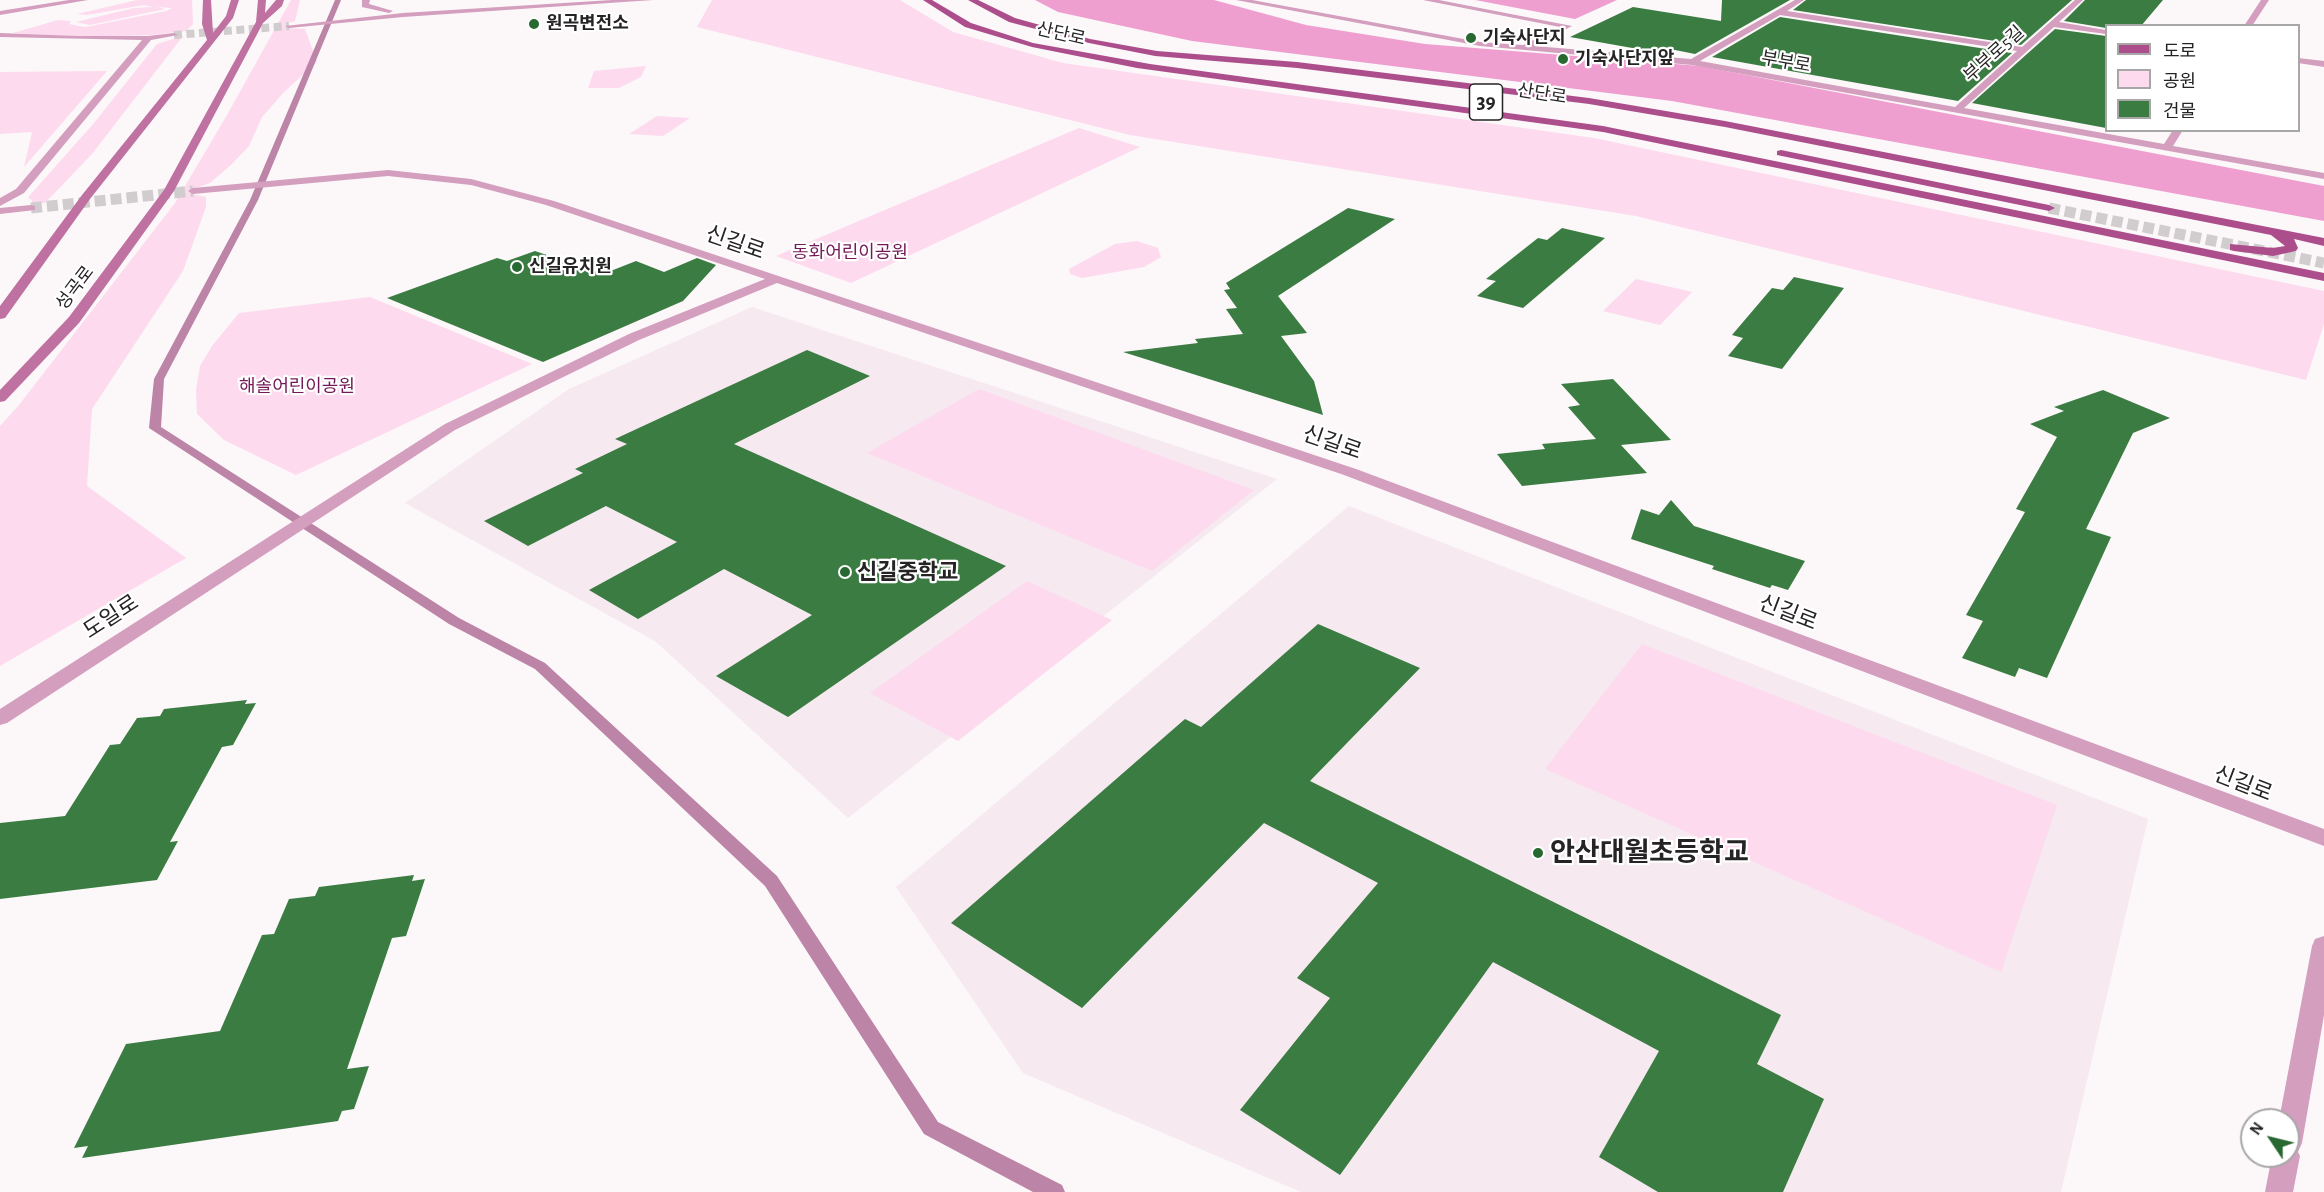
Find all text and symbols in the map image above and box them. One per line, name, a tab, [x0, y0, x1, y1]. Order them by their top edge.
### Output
place label: 원곡변전소	[546, 13, 629, 35]
marker: 원곡변전소	[527, 17, 541, 31]
street label: 산단로	[1034, 18, 1088, 50]
street label: 부부로5길	[1959, 21, 2029, 87]
legend	[2105, 24, 2300, 132]
place label: 기숙사단지	[1483, 27, 1566, 49]
marker: 기숙사단지	[1464, 31, 1478, 45]
text: 도로	[2163, 43, 2196, 61]
street label: 부부로	[1760, 47, 1812, 77]
place label: 기숙사단지앞	[1575, 48, 1674, 70]
marker: 기숙사단지앞	[1556, 52, 1570, 66]
text: 공원	[2163, 73, 2196, 91]
street label: 산단로	[1516, 79, 1568, 109]
road number: 39	[1470, 84, 1502, 120]
text: 건물	[2163, 103, 2196, 121]
street label: 신길로	[702, 221, 768, 265]
park label: 동화어린이공원	[792, 242, 908, 264]
place label: 신길유치원	[529, 256, 612, 278]
marker: 신길유치원	[510, 260, 524, 274]
street label: 성곡로	[51, 262, 99, 314]
park label: 해솔어린이공원	[239, 376, 355, 398]
street label: 신길로	[1299, 421, 1365, 465]
place label: 신길중학교	[857, 559, 958, 585]
marker: 신길중학교	[838, 565, 852, 579]
street label: 도일로	[78, 589, 144, 645]
street label: 신길로	[1755, 590, 1821, 636]
street label: 신길로	[2210, 761, 2276, 807]
place label: 안산대월초등학교	[1550, 837, 1749, 869]
marker: 안산대월초등학교	[1531, 846, 1545, 860]
north arrow	[2240, 1108, 2300, 1168]
text: N	[2247, 1120, 2267, 1138]

